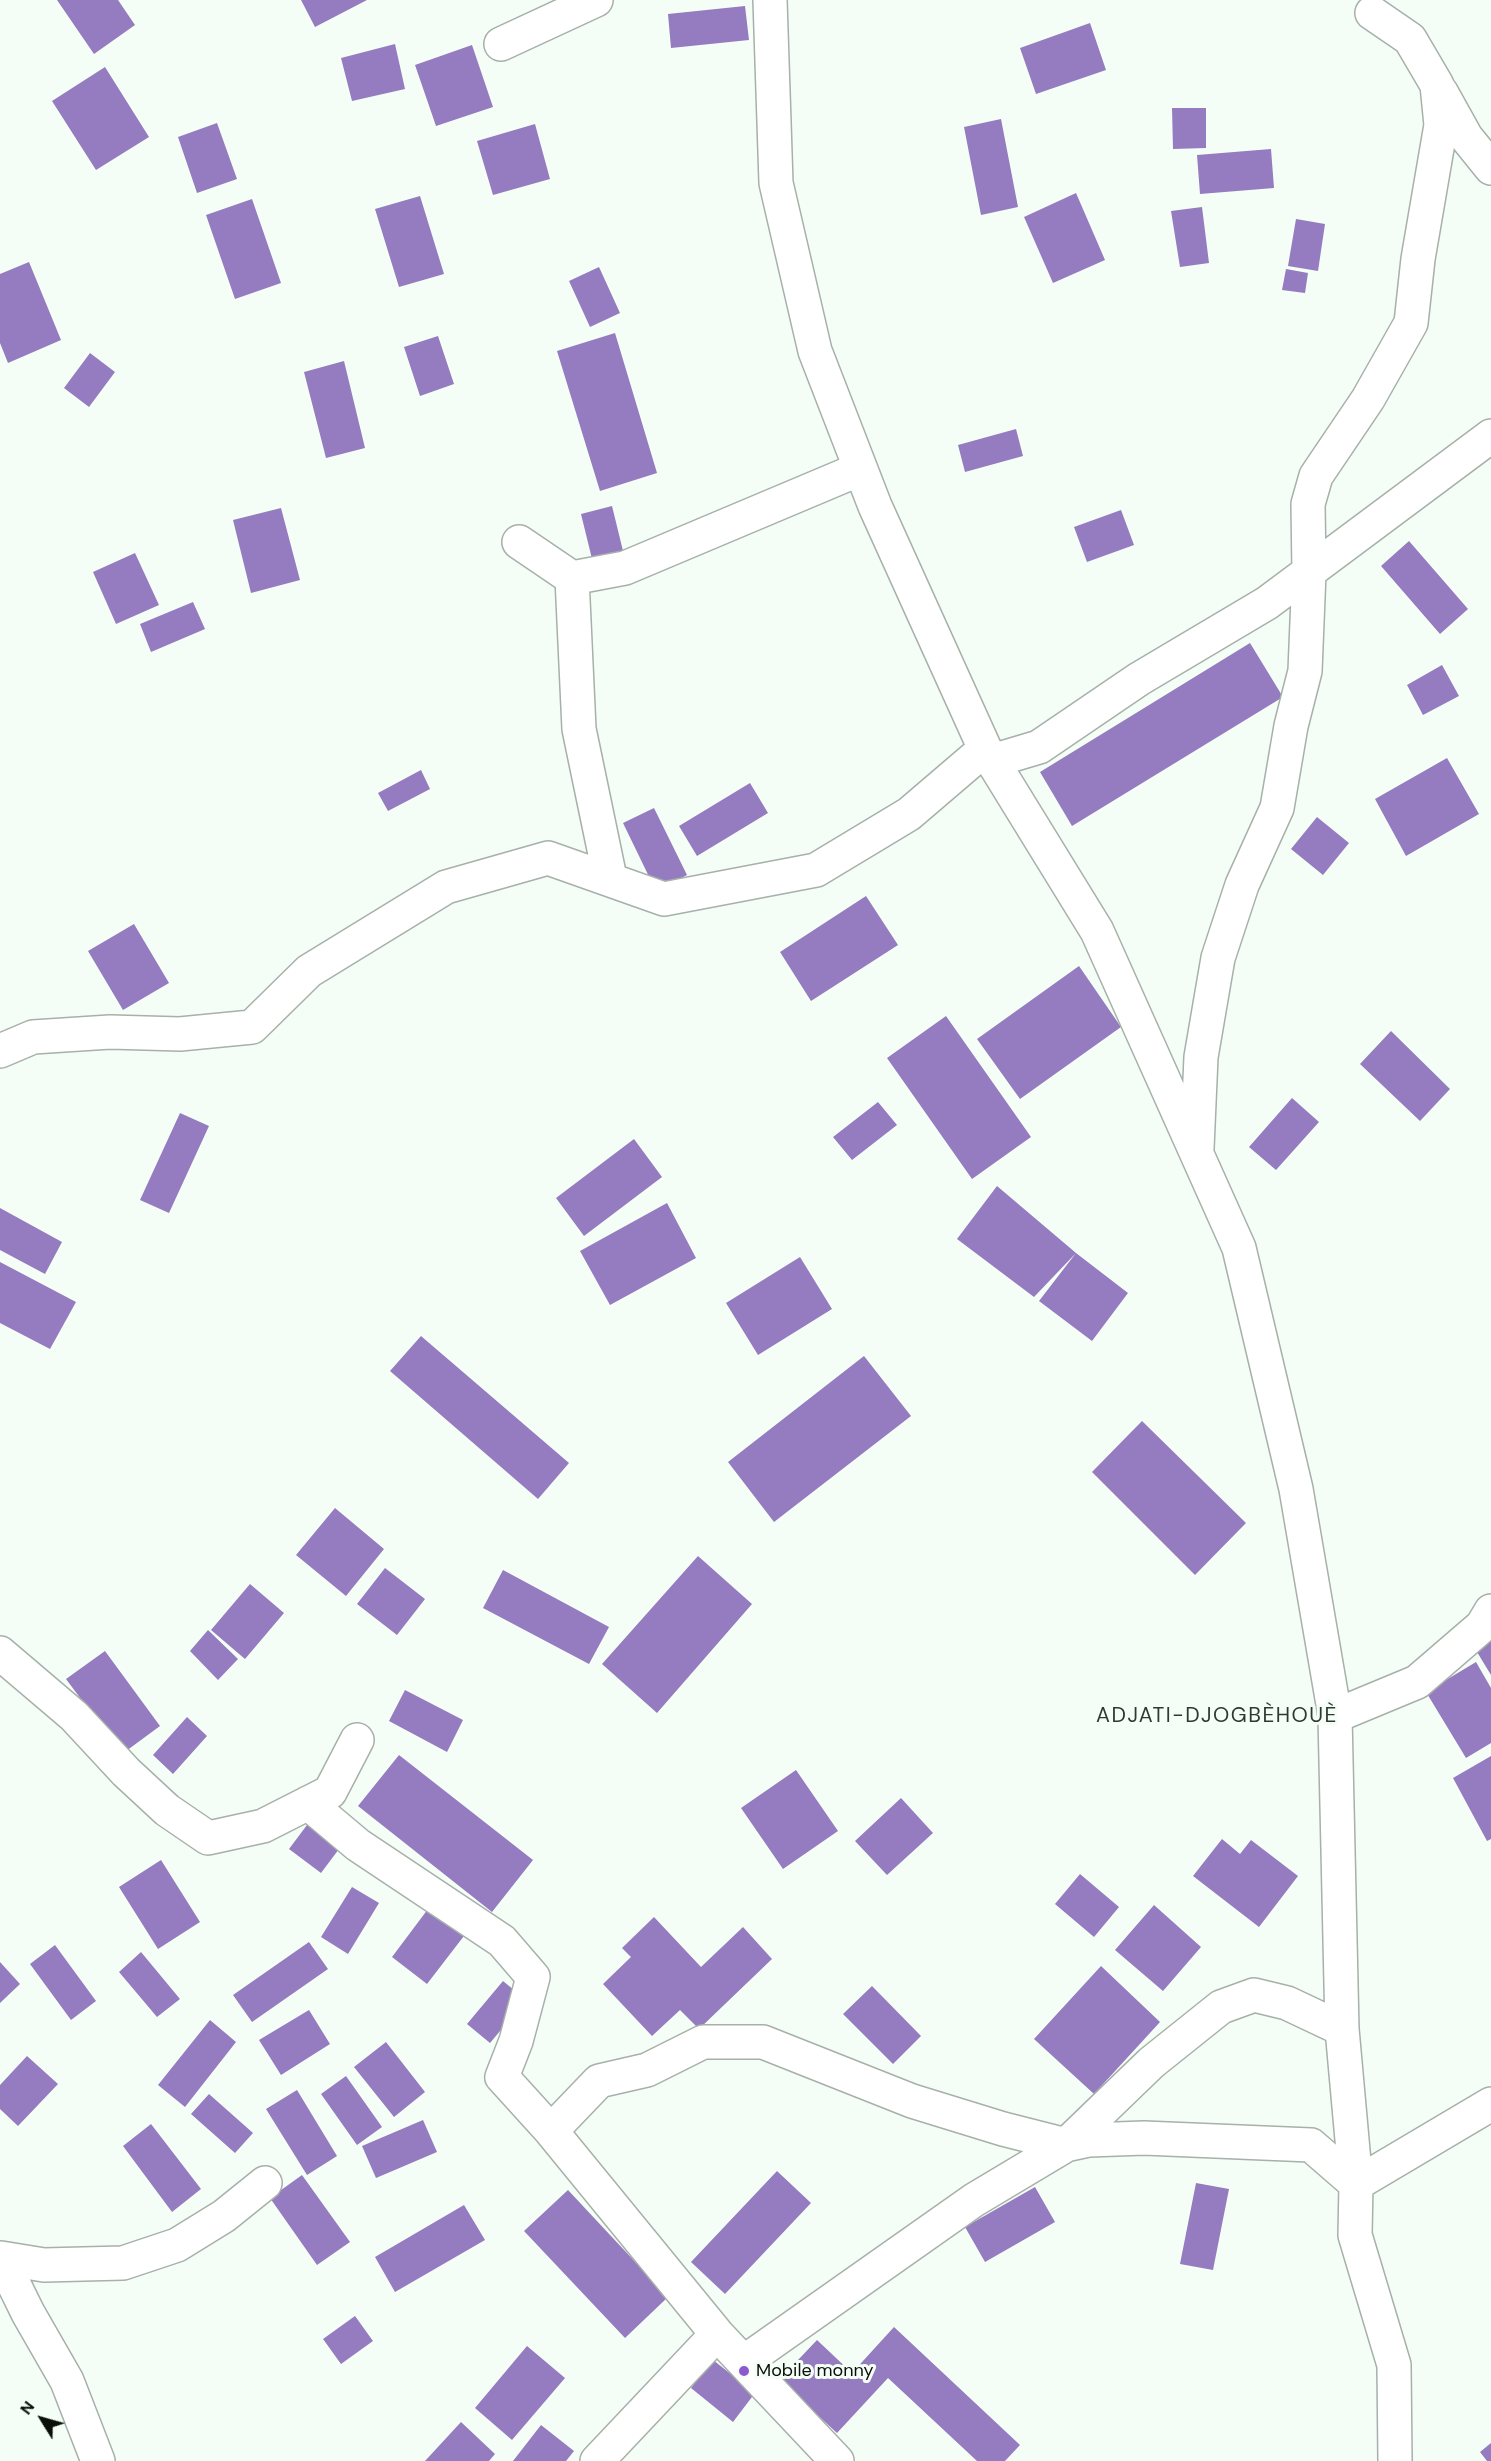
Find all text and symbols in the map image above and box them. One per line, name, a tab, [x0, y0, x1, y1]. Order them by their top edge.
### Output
district label: ADJATI-DJOGBÈHOUÈ	[1096, 1703, 1338, 1729]
place label: Mobile monny	[756, 2360, 874, 2382]
marker: Mobile monny	[737, 2364, 751, 2378]
north arrow	[12, 2389, 72, 2449]
text: N	[15, 2397, 39, 2419]

